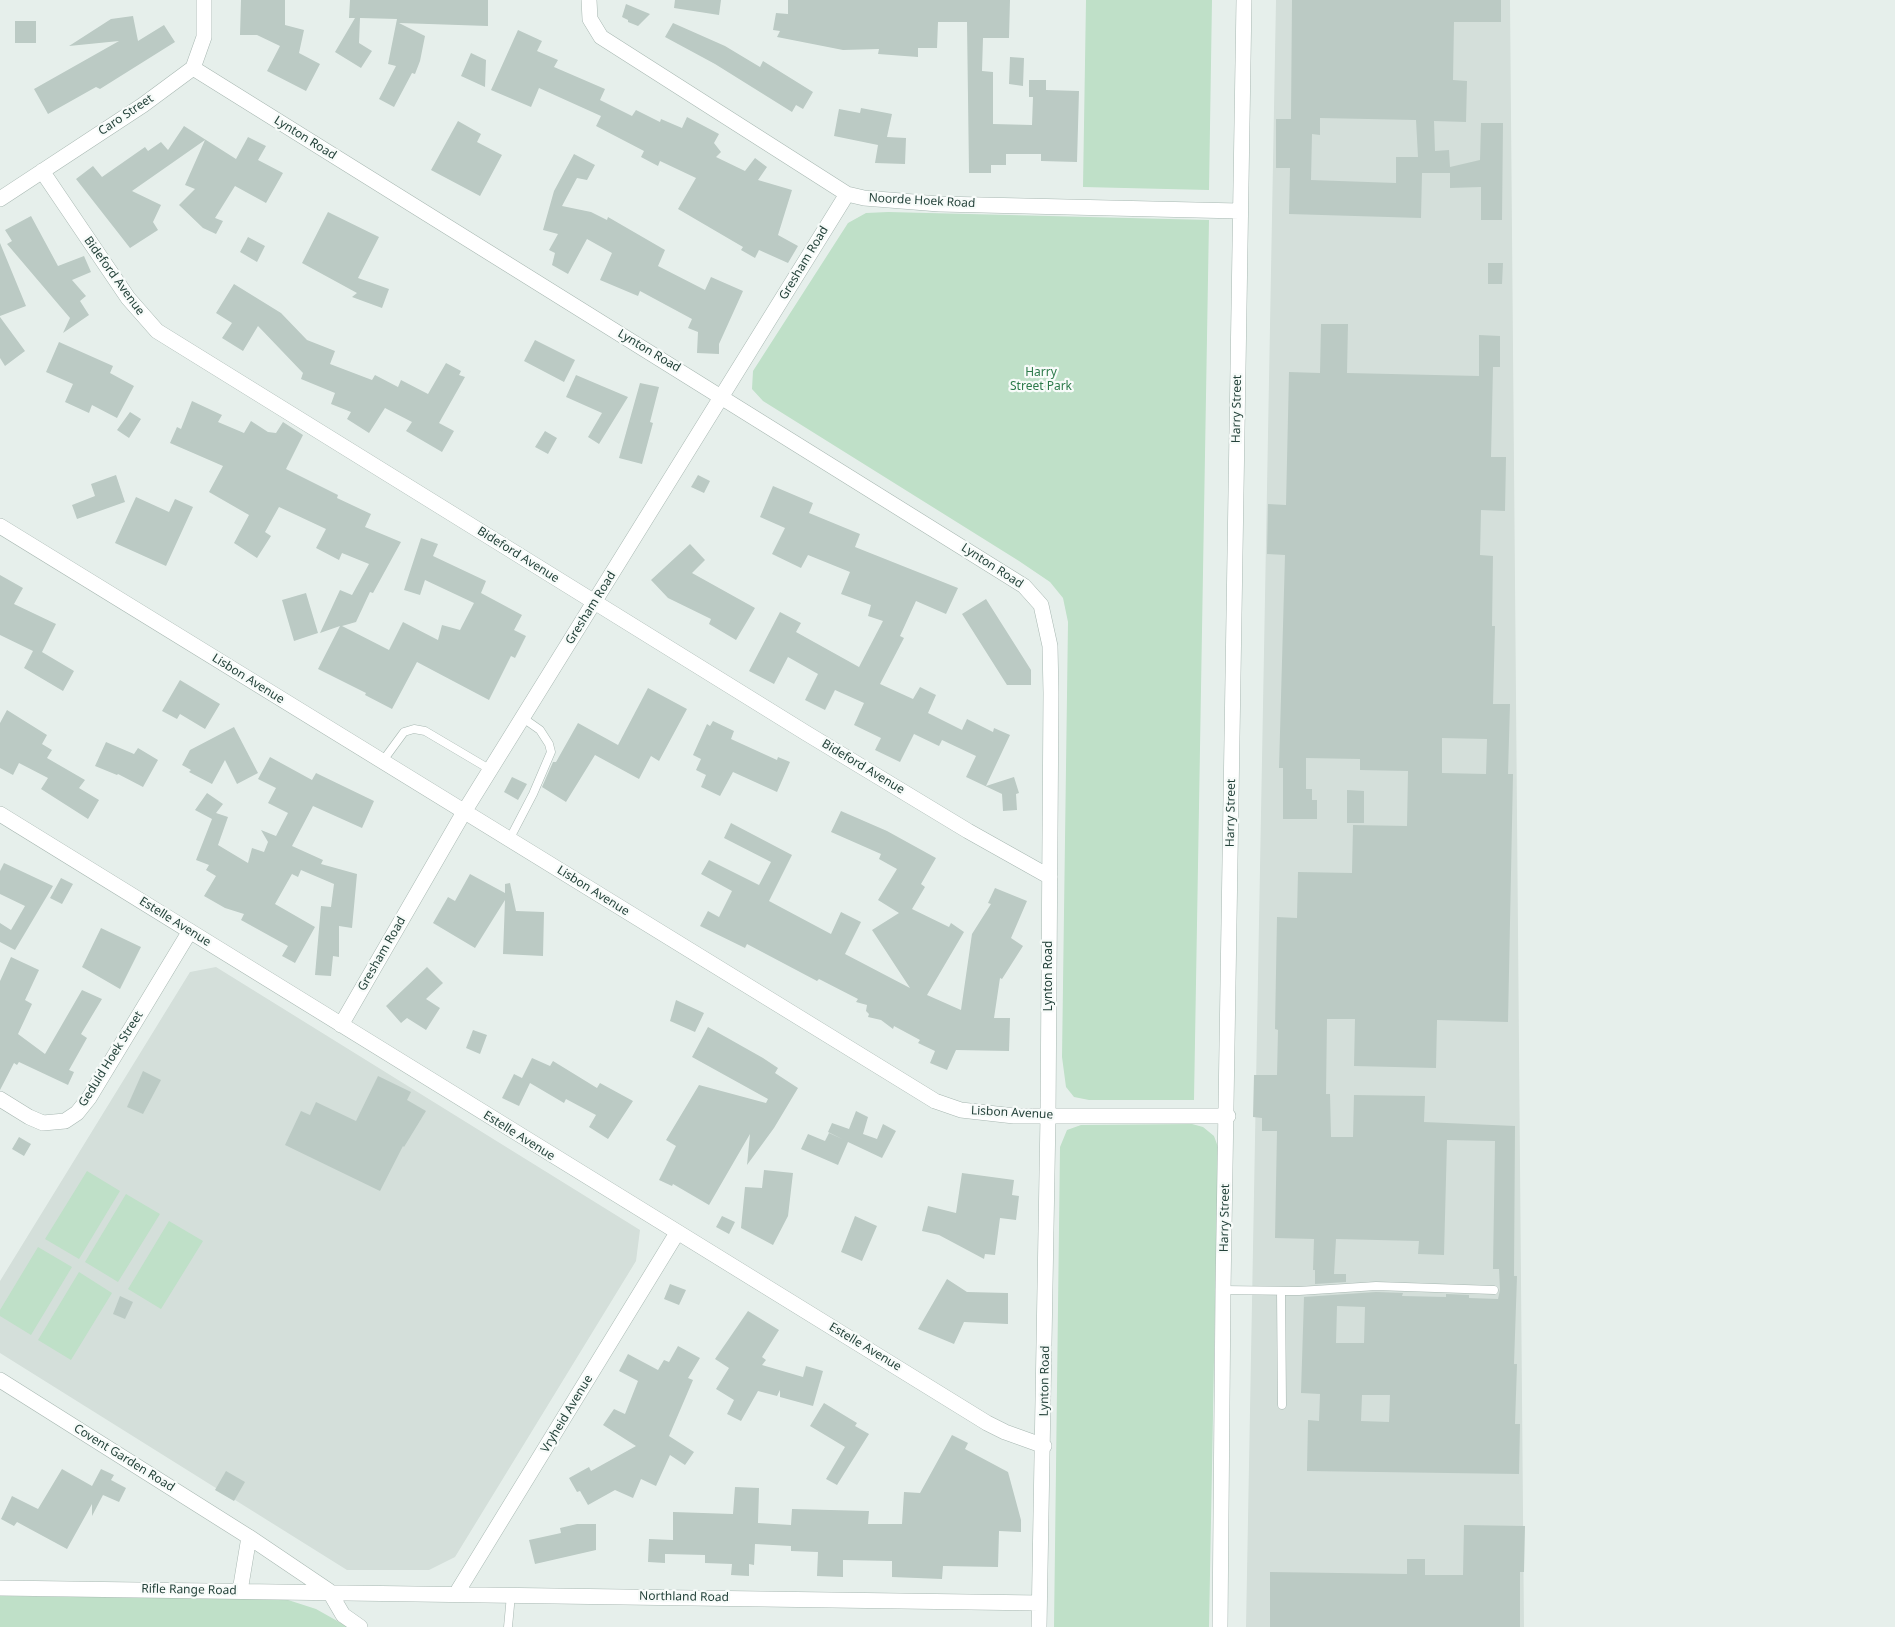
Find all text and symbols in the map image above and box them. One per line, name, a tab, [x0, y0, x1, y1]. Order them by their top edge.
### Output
street label: Caro Street	[96, 91, 156, 139]
street label: Lynton Road	[271, 113, 339, 163]
street label: Noorde Hoek Road	[868, 191, 976, 211]
street label: Gresham Road	[776, 224, 832, 302]
street label: Bideford Avenue	[81, 234, 147, 318]
street label: Lynton Road	[615, 327, 683, 375]
park label: Harry Street Park	[1010, 366, 1072, 394]
street label: Harry Street	[1229, 375, 1245, 443]
street label: Bideford Avenue	[474, 524, 562, 586]
street label: Lynton Road	[958, 541, 1026, 591]
street label: Gresham Road	[563, 569, 619, 647]
street label: Lisbon Avenue	[209, 651, 287, 707]
street label: Bideford Avenue	[819, 737, 907, 797]
street label: Harry Street	[1223, 779, 1239, 847]
street label: Lisbon Avenue	[554, 863, 632, 919]
street label: Estelle Avenue	[137, 894, 213, 950]
street label: Gresham Road	[355, 914, 409, 994]
street label: Lynton Road	[1042, 941, 1056, 1011]
street label: Geduld Hoek Street	[76, 1009, 146, 1109]
street label: Lisbon Avenue	[970, 1104, 1054, 1122]
street label: Estelle Avenue	[481, 1108, 557, 1164]
street label: Harry Street	[1217, 1184, 1233, 1252]
street label: Estelle Avenue	[826, 1320, 904, 1374]
street label: Lynton Road	[1037, 1345, 1053, 1417]
street label: Vryheid Avenue	[538, 1373, 596, 1455]
street label: Covent Garden Road	[71, 1421, 177, 1495]
street label: Rifle Range Road	[141, 1582, 237, 1598]
street label: Northland Road	[639, 1589, 729, 1605]

